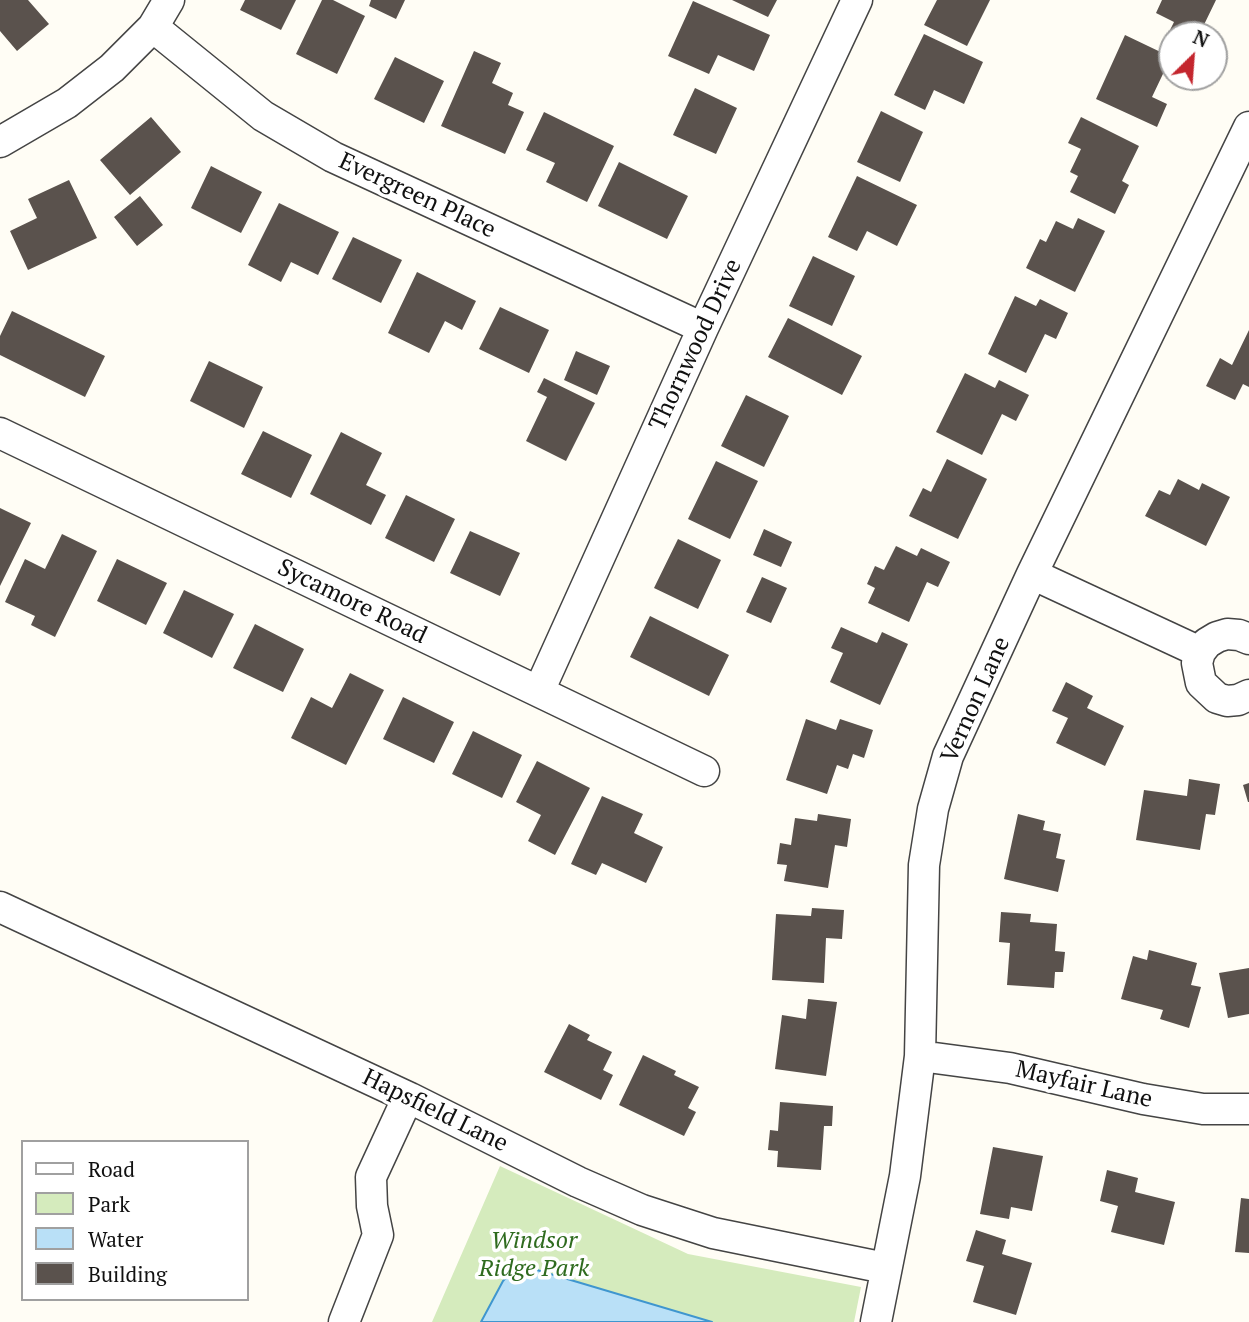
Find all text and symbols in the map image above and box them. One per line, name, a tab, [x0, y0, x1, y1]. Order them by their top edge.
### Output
north arrow	[1158, 21, 1228, 91]
text: N	[1189, 24, 1213, 53]
street label: Evergreen Place	[334, 147, 500, 245]
street label: Thornwood Drive	[644, 255, 748, 435]
street label: Sycamore Road	[273, 553, 431, 651]
street label: Vernon Lane	[935, 633, 1017, 767]
street label: Mayfair Lane	[1013, 1055, 1155, 1115]
street label: Hapsfield Lane	[358, 1063, 512, 1159]
legend	[21, 1140, 248, 1301]
text: Road	[88, 1155, 135, 1183]
text: Park	[88, 1190, 130, 1218]
text: Water	[88, 1225, 143, 1253]
park label: Windsor Ridge Park	[479, 1227, 589, 1283]
text: Building	[88, 1260, 167, 1288]

